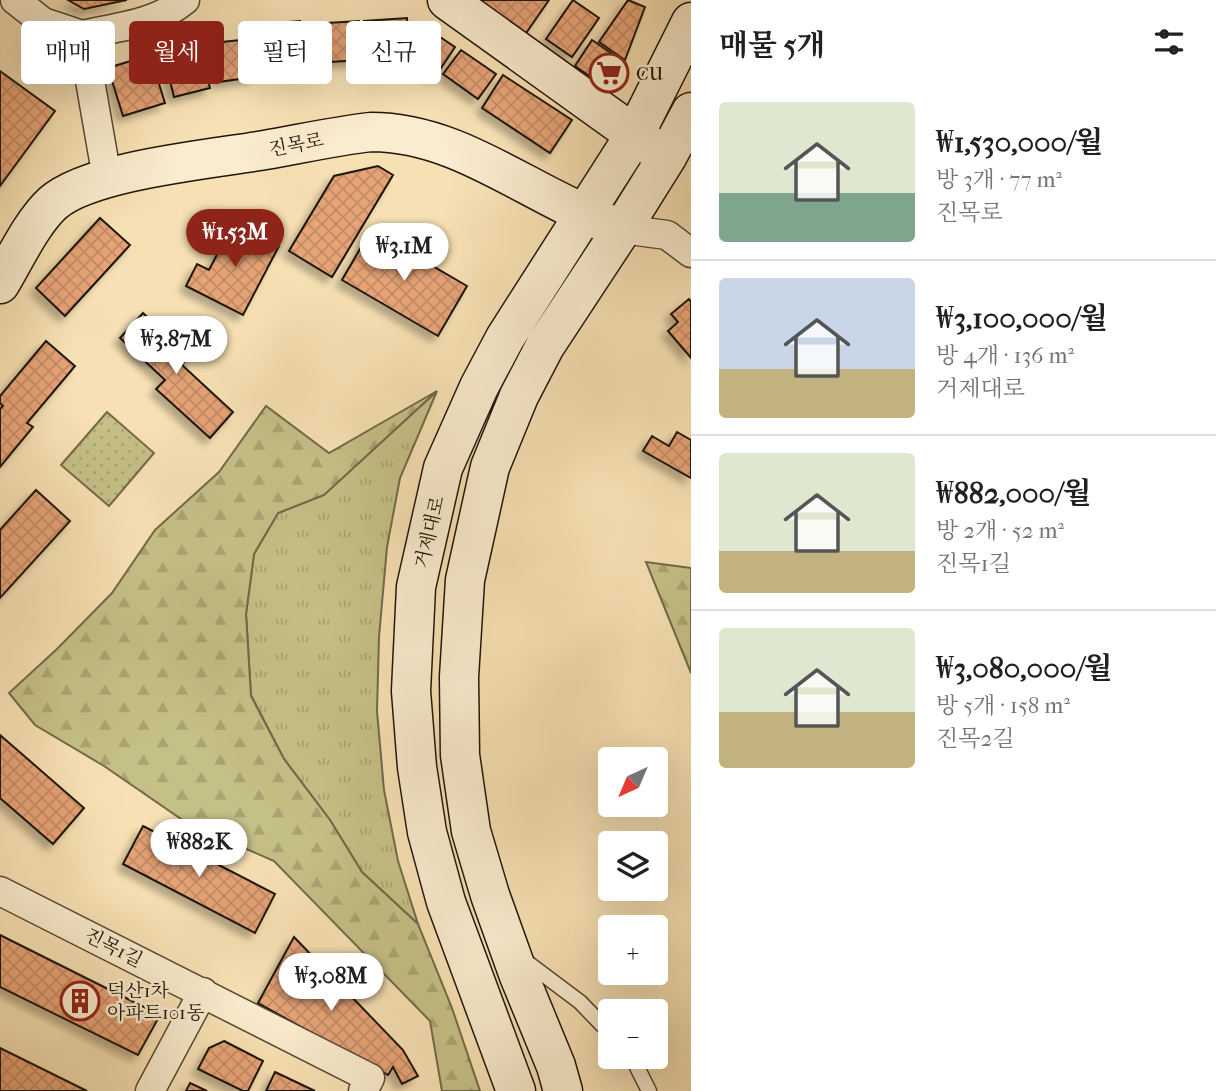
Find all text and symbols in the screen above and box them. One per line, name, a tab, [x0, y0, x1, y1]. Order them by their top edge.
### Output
chip: 매매	[21, 21, 115, 84]
chip: 월세	[129, 21, 224, 84]
chip: 필터	[238, 21, 332, 84]
chip: 신규	[346, 21, 441, 84]
icon: filters	[1150, 23, 1188, 61]
text: 매물 5개	[719, 28, 825, 63]
supermarket icon: CU	[588, 52, 630, 94]
place label: CU	[636, 63, 664, 85]
text: ₩1,530,000/월	[936, 125, 1103, 160]
street label: 진목로	[267, 129, 325, 161]
icon: home	[775, 130, 859, 214]
text: 방 3개 · 77 m²	[936, 166, 1062, 193]
text: 진목로	[936, 199, 1003, 226]
pin: ₩1.53M	[178, 210, 292, 269]
text: ₩1.53M	[202, 218, 268, 245]
pin: ₩3.1M	[355, 224, 453, 283]
text: ₩3.1M	[376, 232, 432, 259]
text: ₩3,100,000/월	[936, 301, 1108, 336]
icon: home	[775, 306, 859, 390]
pin: ₩3.87M	[119, 316, 233, 376]
text: ₩3.87M	[140, 325, 212, 352]
text: 방 4개 · 136 m²	[936, 342, 1074, 369]
text: 거제대로	[936, 375, 1025, 402]
text: ₩882,000/월	[936, 476, 1091, 511]
icon: home	[775, 481, 859, 565]
street label: 거제대로	[411, 494, 449, 570]
text: 방 2개 · 52 m²	[936, 517, 1064, 544]
text: 진목1길	[936, 550, 1011, 577]
text: ₩3,080,000/월	[936, 651, 1113, 686]
icon: home	[775, 656, 859, 740]
text: 방 5개 · 158 m²	[936, 692, 1070, 719]
text: 진목2길	[936, 725, 1014, 752]
north arrow	[598, 747, 668, 817]
map controls	[598, 747, 668, 1069]
pin: ₩882K	[150, 820, 248, 879]
text: ₩882K	[166, 828, 232, 855]
button: layers	[598, 831, 668, 901]
button: +	[598, 915, 668, 985]
street label: 진목1길	[81, 924, 146, 972]
pin: ₩3.08M	[274, 954, 388, 1013]
text: ₩3.08M	[295, 962, 367, 989]
building icon: 덕산1차 아파트101동	[59, 980, 101, 1022]
place label: 덕산1차 아파트101동	[107, 980, 205, 1024]
button: −	[598, 999, 668, 1069]

